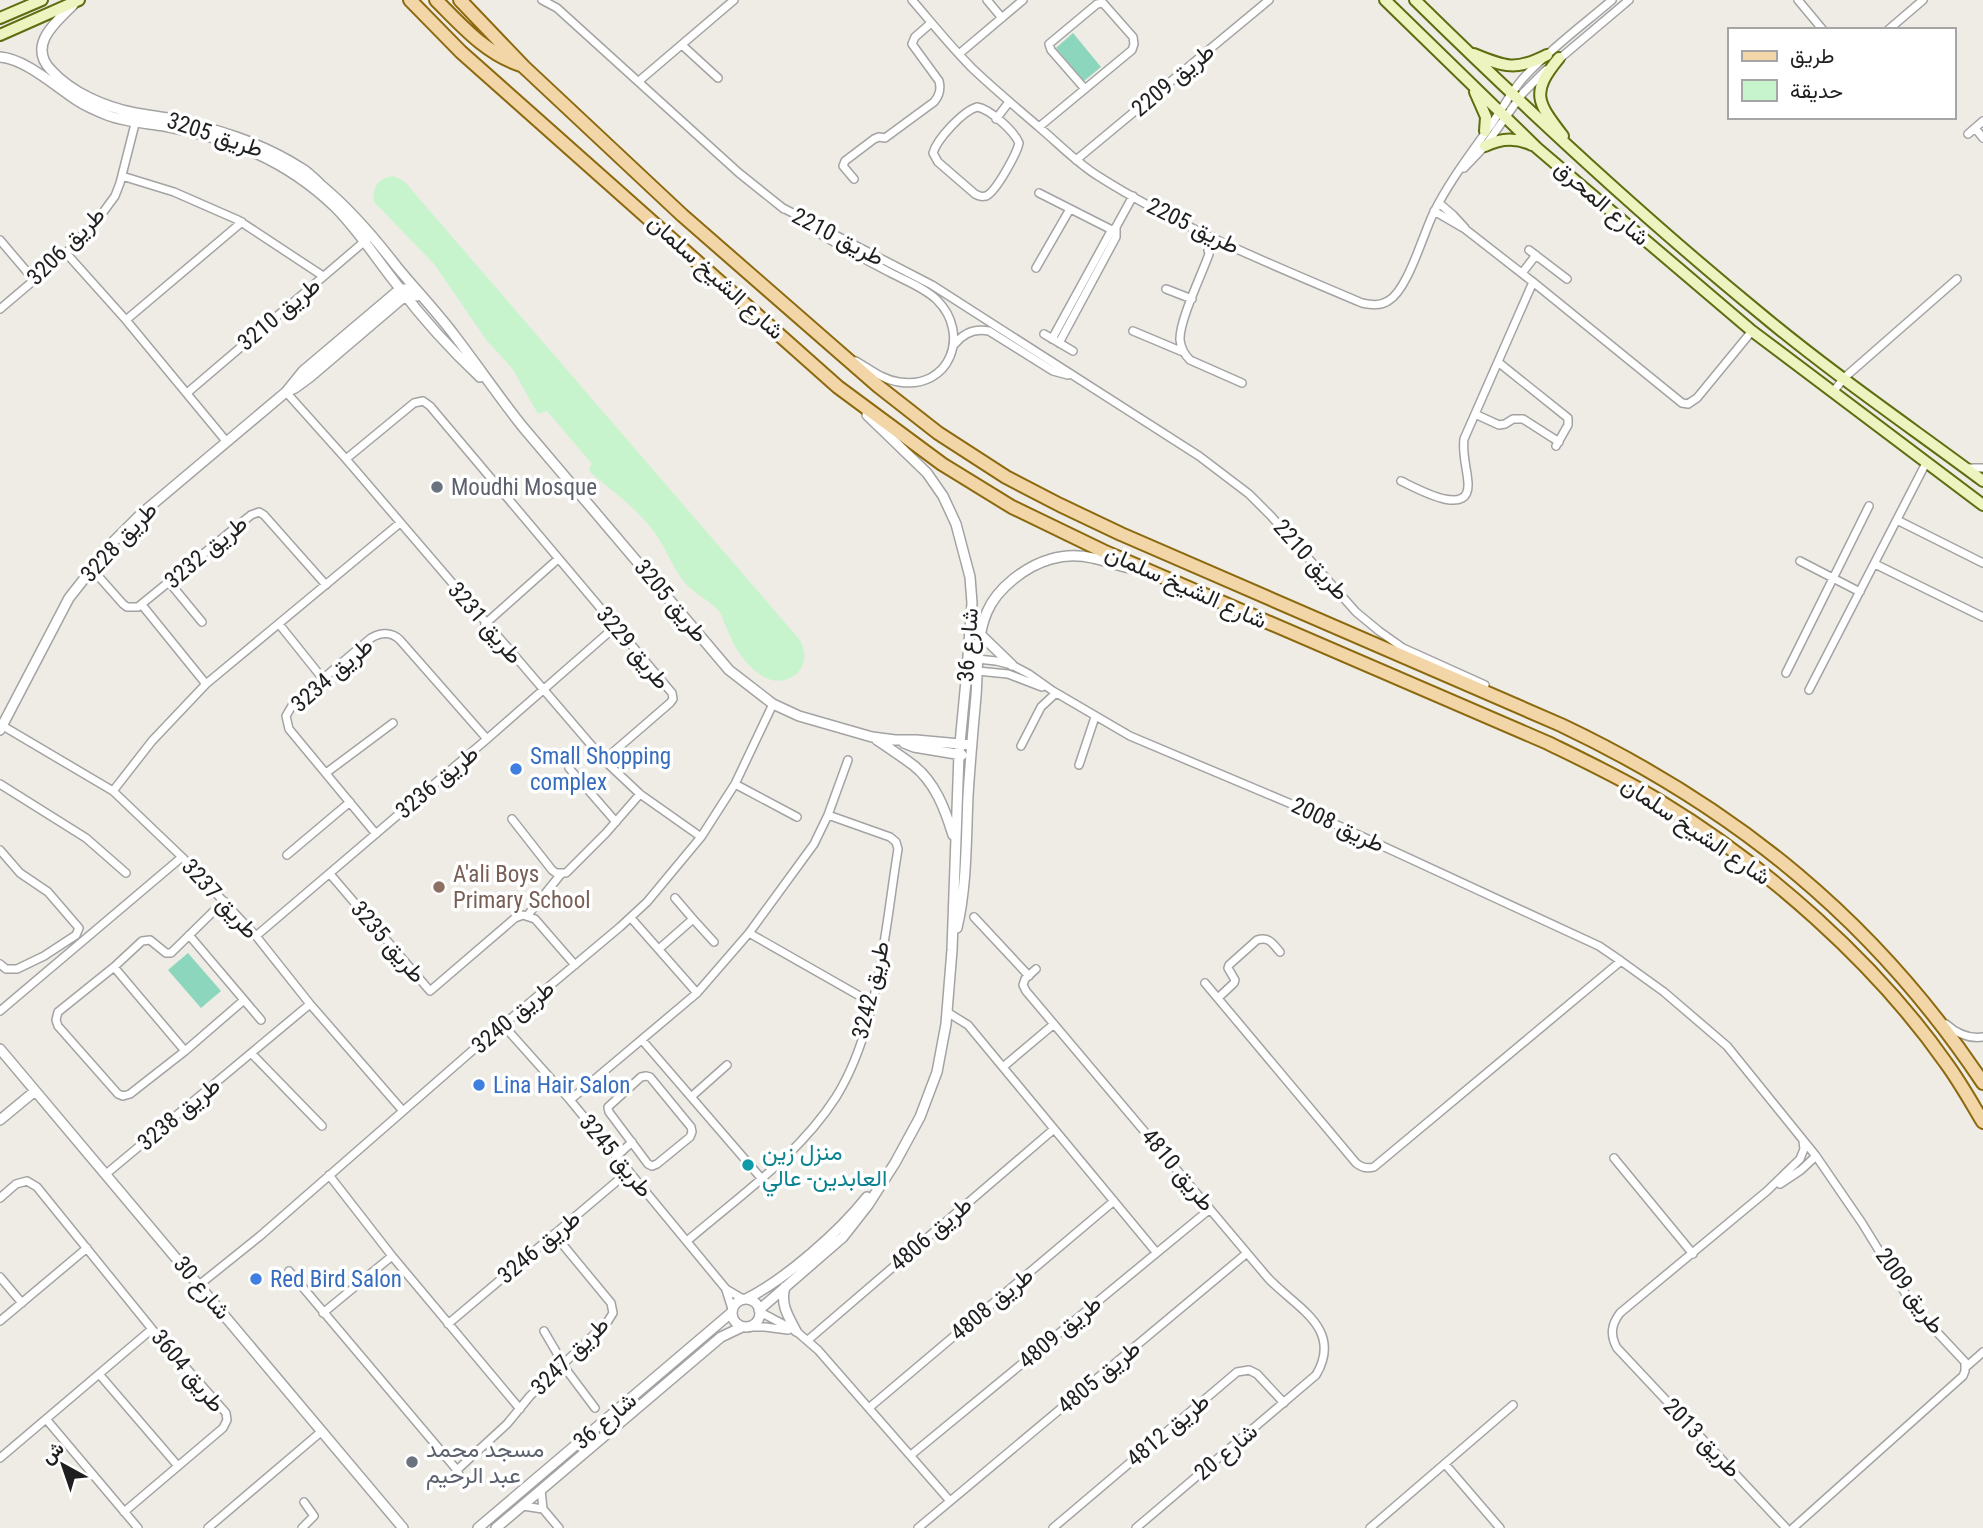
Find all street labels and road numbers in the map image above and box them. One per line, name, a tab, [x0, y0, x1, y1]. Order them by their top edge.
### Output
street label: طريق 2209	[1126, 38, 1220, 123]
street label: طريق 3205	[163, 107, 266, 164]
street label: شارع المحرق	[1548, 155, 1655, 253]
street label: طريق 2205	[1142, 192, 1244, 261]
street label: طريق 3206	[21, 201, 111, 291]
street label: طريق 2210	[787, 202, 888, 272]
street label: شارع الشيخ سلمان	[641, 209, 790, 347]
street label: طريق 3210	[232, 272, 326, 357]
street label: طريق 3228	[75, 496, 164, 588]
street label: طريق 3232	[159, 510, 253, 595]
street label: طريق 2210	[1267, 514, 1354, 607]
street label: شارع الشيخ سلمان	[1100, 539, 1271, 637]
street label: طريق 3205	[628, 554, 713, 648]
street label: طريق 3231	[441, 577, 528, 670]
street label: طريق 3229	[590, 601, 675, 695]
street label: شارع 36	[952, 607, 986, 683]
street label: طريق 3234	[286, 632, 379, 719]
street label: طريق 3236	[390, 740, 484, 825]
street label: شارع الشيخ سلمان	[1615, 771, 1776, 892]
street label: طريق 2008	[1287, 792, 1389, 859]
street label: طريق 3237	[175, 853, 264, 945]
street label: طريق 3235	[344, 896, 431, 989]
street label: طريق 3242	[847, 939, 896, 1042]
street label: طريق 3240	[466, 975, 560, 1060]
street label: طريق 3238	[132, 1072, 226, 1157]
street label: طريق 3245	[573, 1109, 658, 1203]
street label: طريق 4810	[1135, 1123, 1220, 1217]
street label: طريق 4806	[885, 1191, 978, 1278]
street label: طريق 3246	[492, 1205, 586, 1290]
street label: طريق 2009	[1869, 1243, 1950, 1340]
street label: شارع 30	[166, 1251, 236, 1326]
street label: طريق 4808	[945, 1262, 1039, 1347]
street label: طريق 4809	[1013, 1290, 1107, 1375]
street label: طريق 3247	[525, 1311, 615, 1401]
street label: طريق 3604	[145, 1324, 230, 1418]
street label: طريق 4805	[1052, 1335, 1146, 1420]
street label: شارع 36	[568, 1387, 643, 1457]
street label: طريق 4812	[1121, 1388, 1215, 1473]
street label: طريق 2013	[1657, 1393, 1746, 1484]
street label: شارع 20	[1189, 1418, 1264, 1488]

